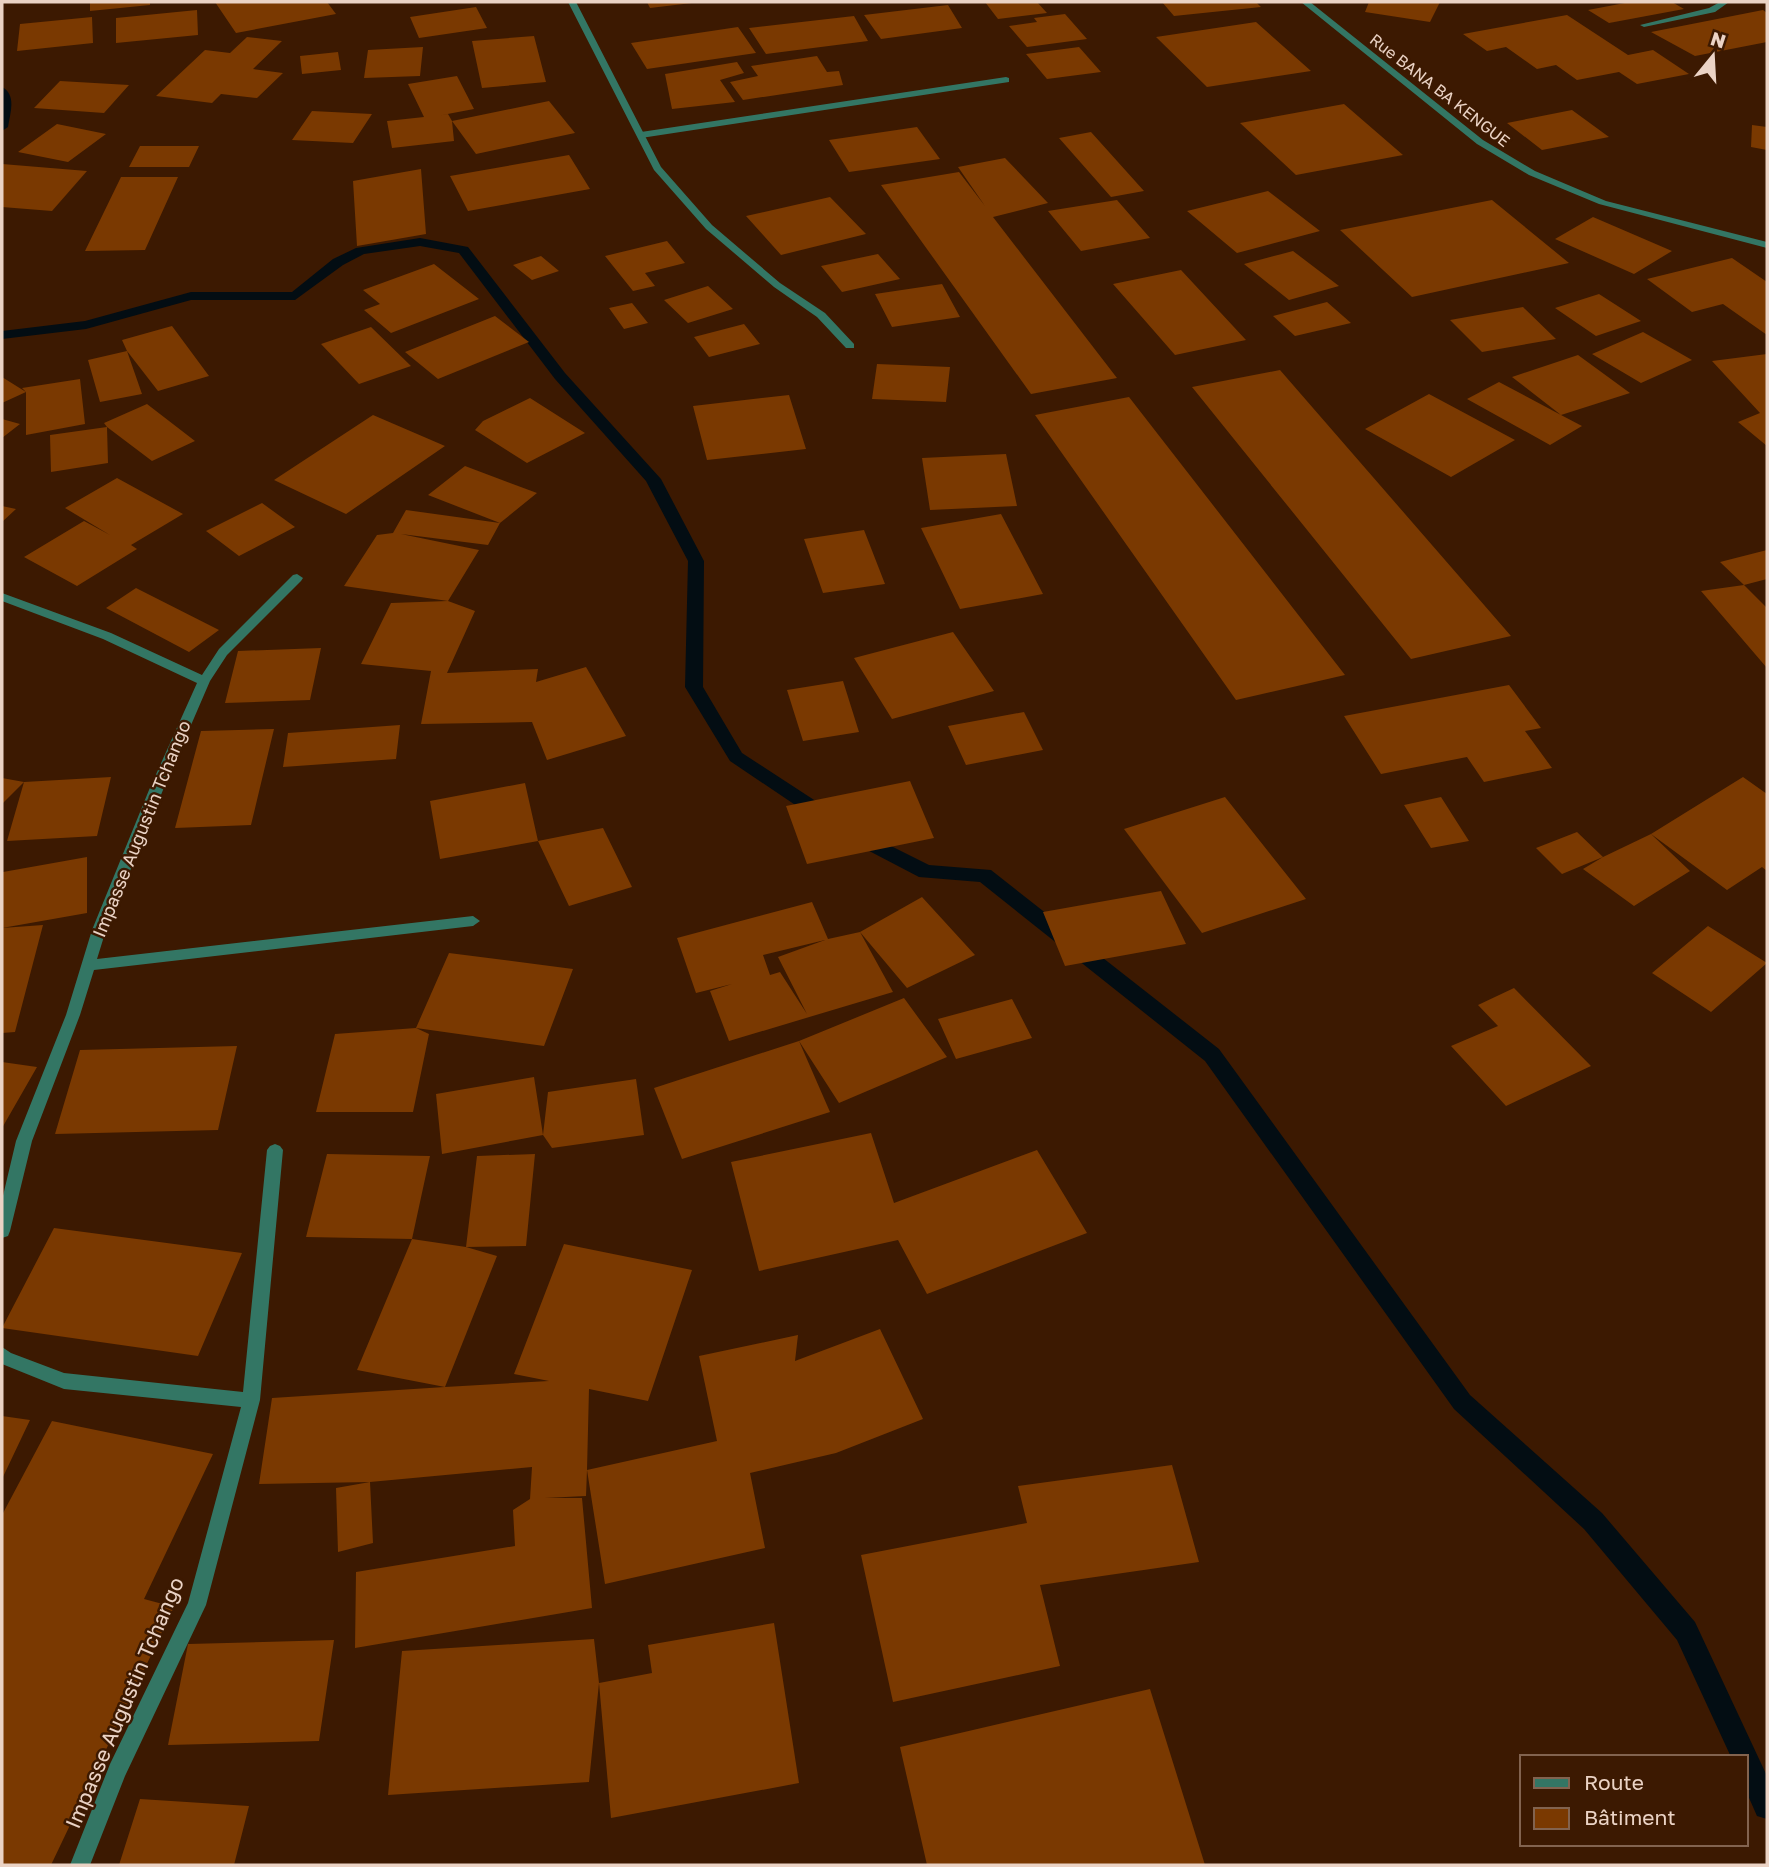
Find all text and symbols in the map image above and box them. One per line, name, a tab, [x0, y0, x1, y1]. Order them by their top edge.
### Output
north arrow	[1678, 21, 1748, 91]
text: N	[1708, 26, 1729, 53]
street label: Rue BANA BA KENGUE	[1366, 29, 1514, 151]
street label: Impasse Augustin Tchango	[87, 717, 195, 940]
street label: Impasse Augustin Tchango	[59, 1573, 189, 1832]
legend	[1520, 1755, 1748, 1846]
text: Route	[1584, 1769, 1644, 1795]
text: Bâtiment	[1584, 1804, 1676, 1830]

